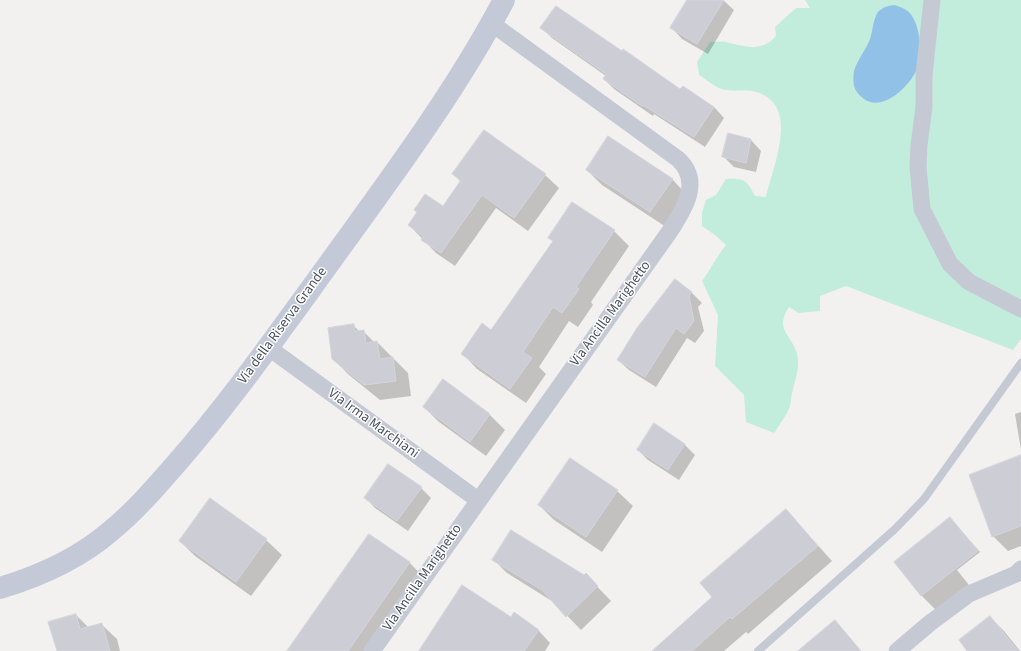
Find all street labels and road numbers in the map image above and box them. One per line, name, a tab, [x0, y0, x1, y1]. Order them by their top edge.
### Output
street label: Via Ancilla Marighetto	[567, 258, 655, 370]
street label: Via della Riserva Grande	[235, 264, 331, 388]
street label: Via Irma Marchiani	[324, 385, 422, 463]
street label: Via Ancilla Marighetto	[380, 521, 466, 635]

